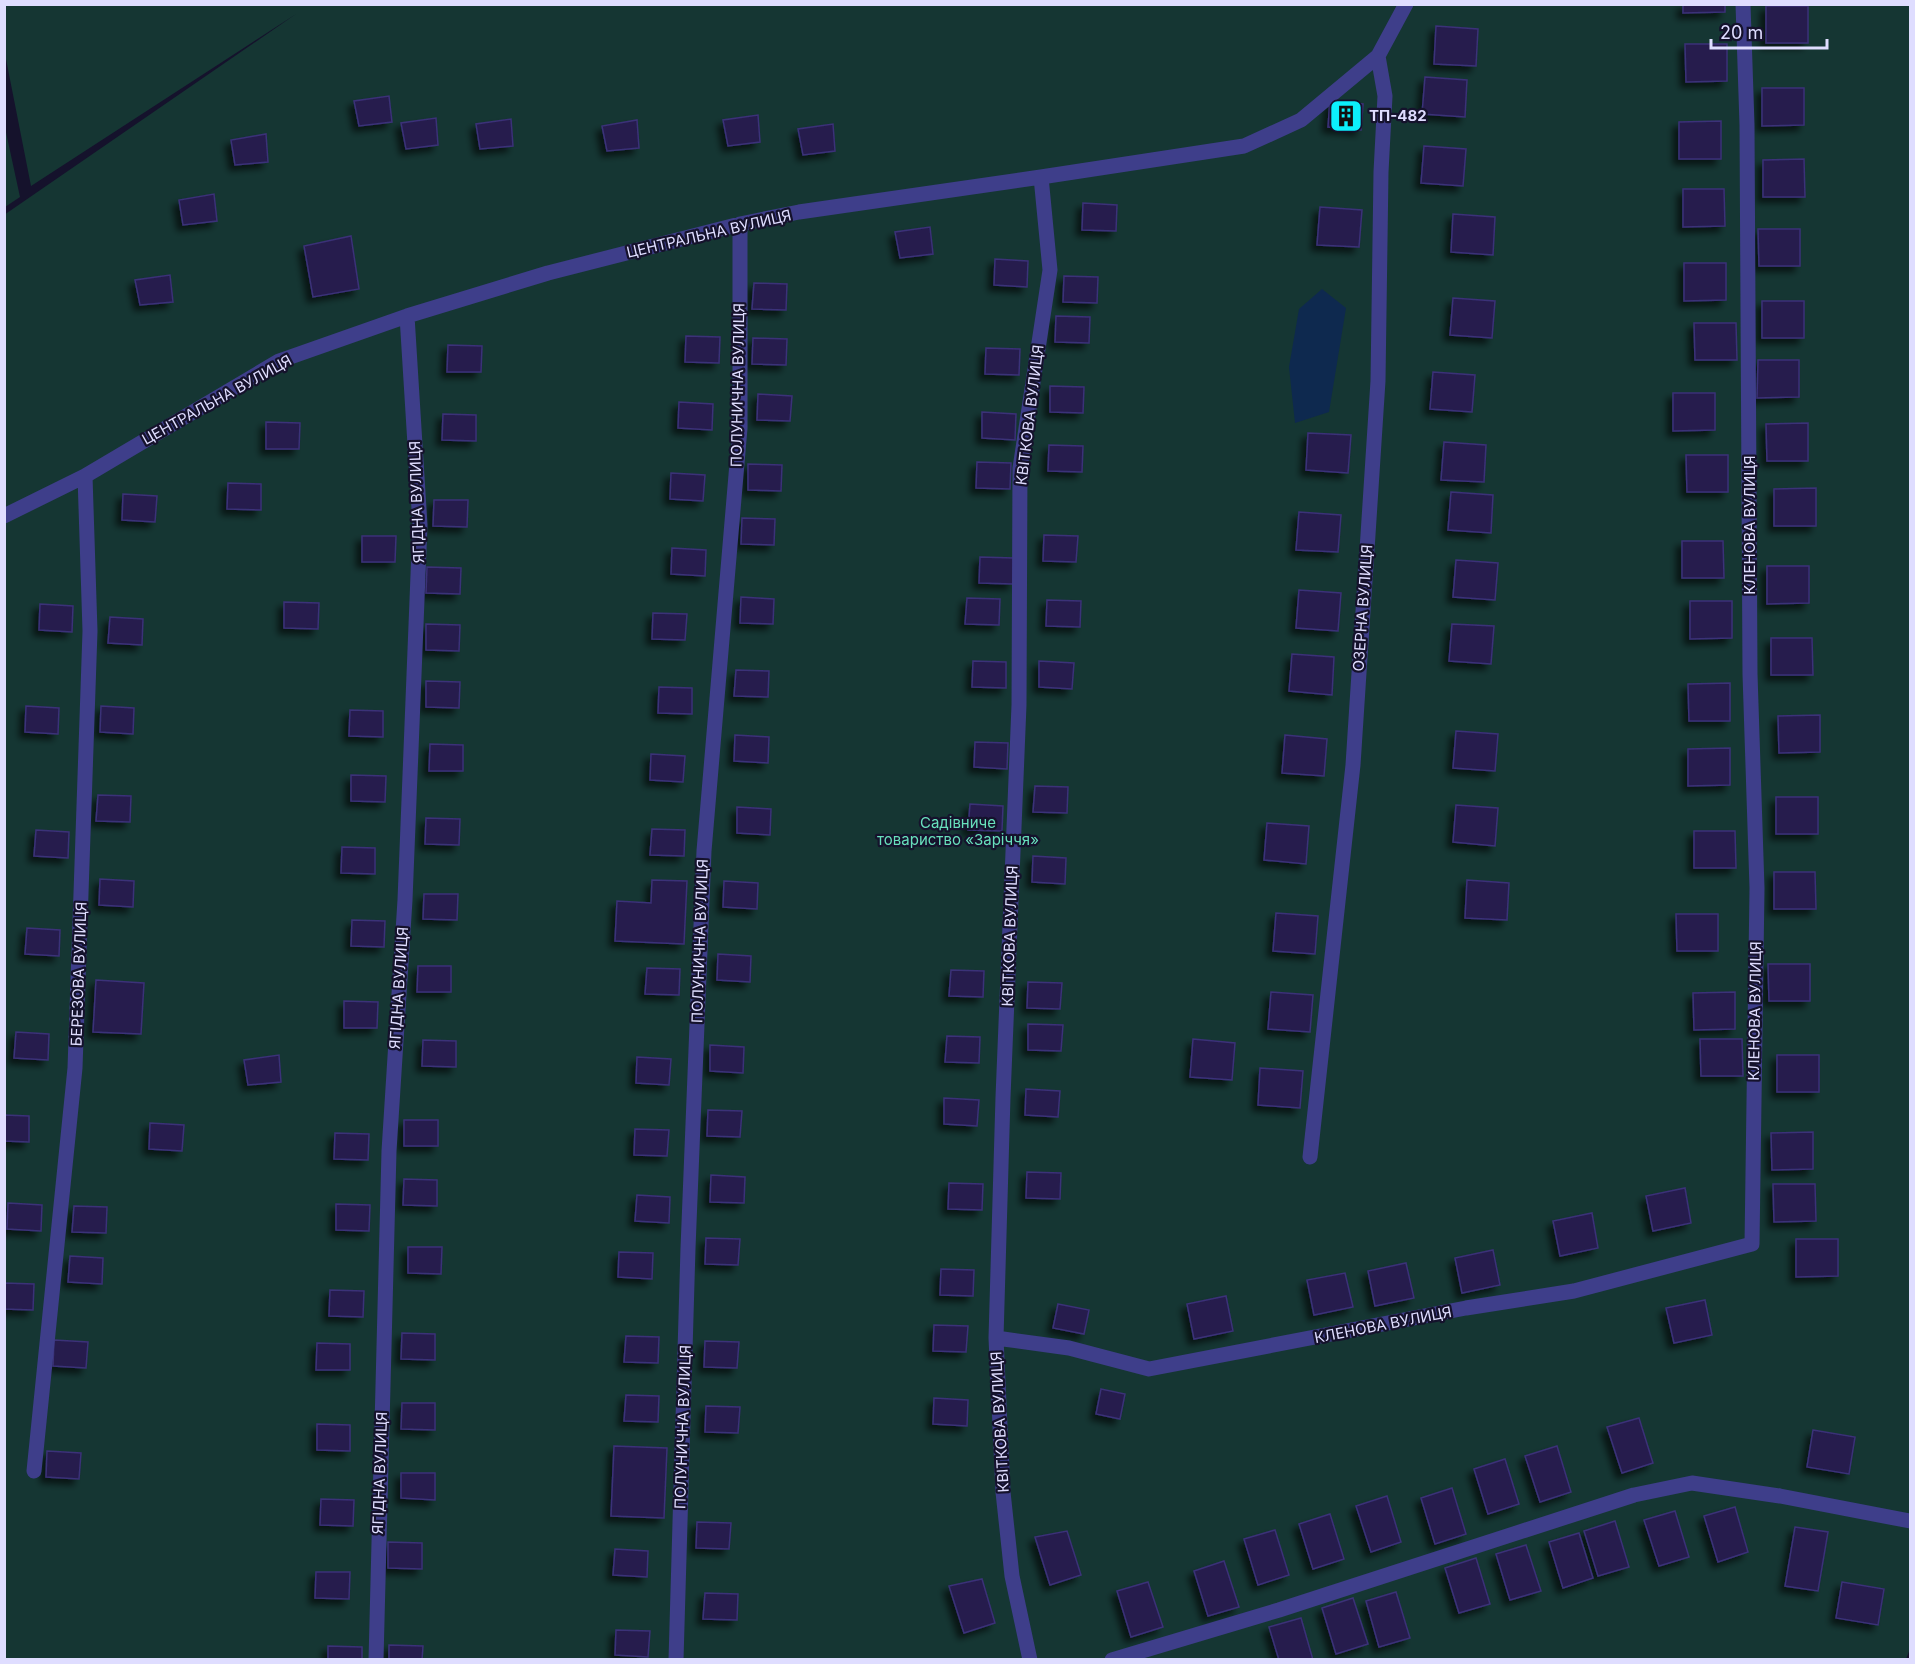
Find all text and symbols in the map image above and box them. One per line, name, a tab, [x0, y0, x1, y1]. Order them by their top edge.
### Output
scale bar	[1711, 12, 1826, 50]
text: 20 m	[1720, 22, 1763, 43]
building icon: ТП-482	[1328, 98, 1364, 134]
place label: ТП-482	[1369, 106, 1427, 125]
street label: ЦЕНТРАЛЬНА ВУЛИЦЯ	[625, 205, 793, 262]
street label: ПОЛУНИЧНА ВУЛИЦЯ	[727, 303, 748, 467]
street label: КВІТКОВА ВУЛИЦЯ	[1011, 344, 1048, 486]
street label: ЦЕНТРАЛЬНА ВУЛИЦЯ	[139, 350, 295, 449]
street label: ЯГІДНА ВУЛИЦЯ	[405, 440, 428, 564]
street label: КЛЕНОВА ВУЛИЦЯ	[1740, 455, 1759, 595]
street label: ОЗЕРНА ВУЛИЦЯ	[1349, 544, 1376, 672]
park label: Садівниче товариство «Заріччя»	[877, 813, 1039, 849]
street label: ПОЛУНИЧНА ВУЛИЦЯ	[687, 859, 712, 1023]
street label: КВІТКОВА ВУЛИЦЯ	[998, 865, 1021, 1007]
street label: БЕРЕЗОВА ВУЛИЦЯ	[66, 901, 91, 1047]
street label: ЯГІДНА ВУЛИЦЯ	[385, 926, 412, 1050]
street label: КЛЕНОВА ВУЛИЦЯ	[1744, 941, 1765, 1081]
street label: КЛЕНОВА ВУЛИЦЯ	[1313, 1302, 1453, 1347]
street label: ПОЛУНИЧНА ВУЛИЦЯ	[670, 1345, 695, 1509]
street label: КВІТКОВА ВУЛИЦЯ	[986, 1351, 1013, 1493]
street label: ЯГІДНА ВУЛИЦЯ	[368, 1411, 391, 1535]

